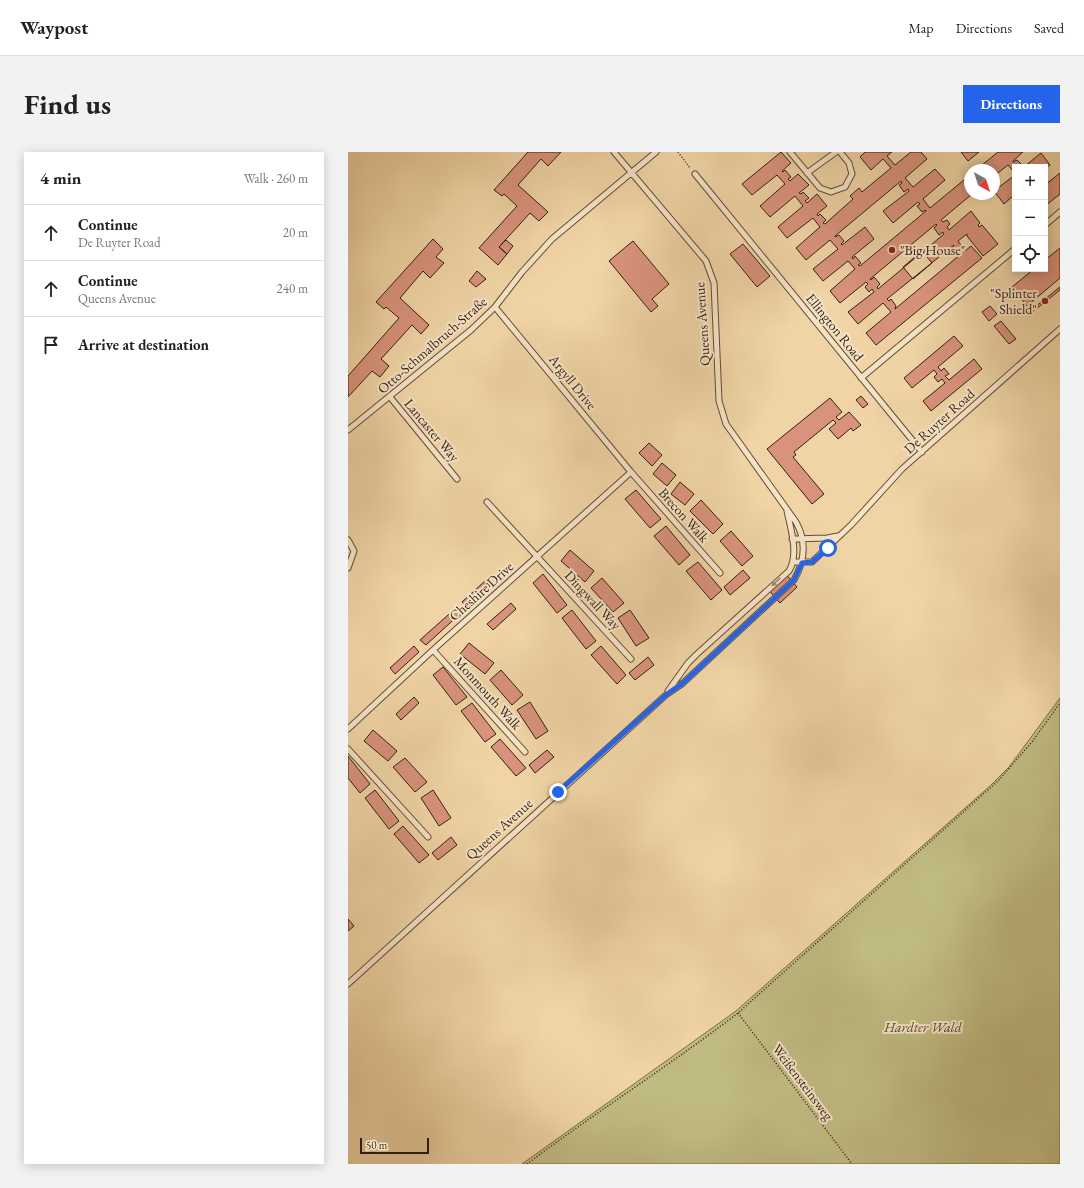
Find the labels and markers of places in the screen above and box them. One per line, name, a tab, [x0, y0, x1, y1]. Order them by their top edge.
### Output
place label: "Big House"	[900, 241, 965, 259]
marker: "Big House"	[887, 245, 897, 255]
place label: "Splinter Shield"	[990, 284, 1037, 318]
marker: "Splinter Shield"	[1040, 296, 1050, 306]

